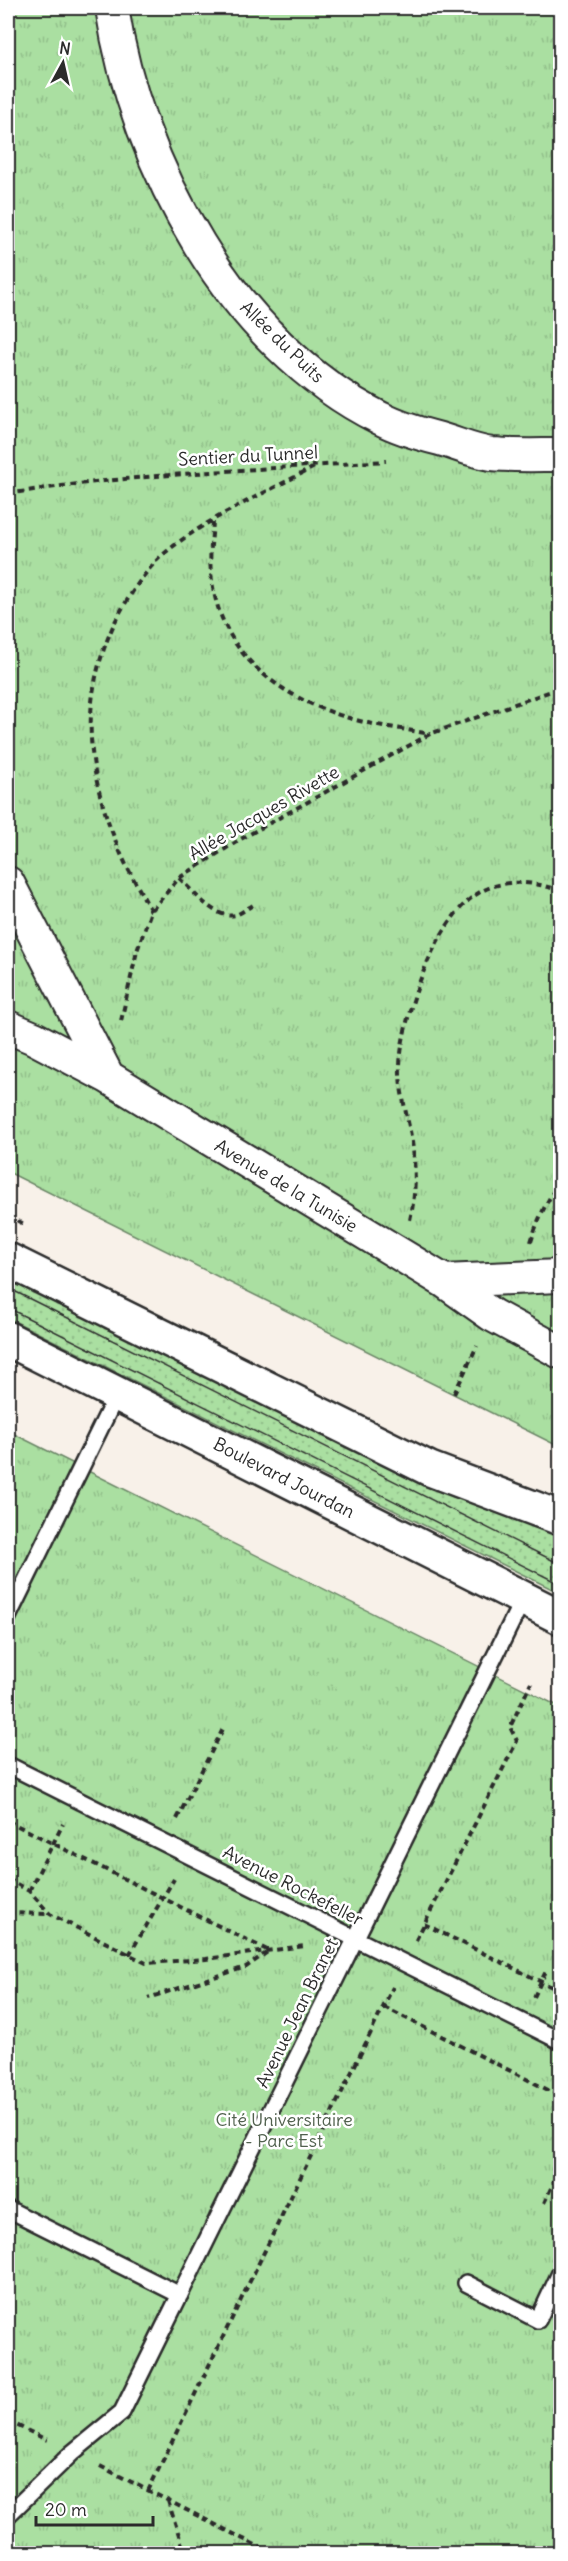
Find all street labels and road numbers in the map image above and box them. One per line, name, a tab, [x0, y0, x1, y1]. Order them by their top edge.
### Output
street label: Allée du Puits	[235, 296, 329, 388]
street label: Sentier du Tunnel	[177, 440, 318, 471]
street label: Allée Jacques Rivette	[185, 760, 343, 865]
street label: Avenue de la Tunisie	[211, 1134, 362, 1237]
street label: Boulevard Jourdan	[210, 1432, 359, 1523]
street label: Avenue Rockefeller	[219, 1840, 368, 1931]
street label: Avenue Jean Branet	[250, 1934, 343, 2091]

